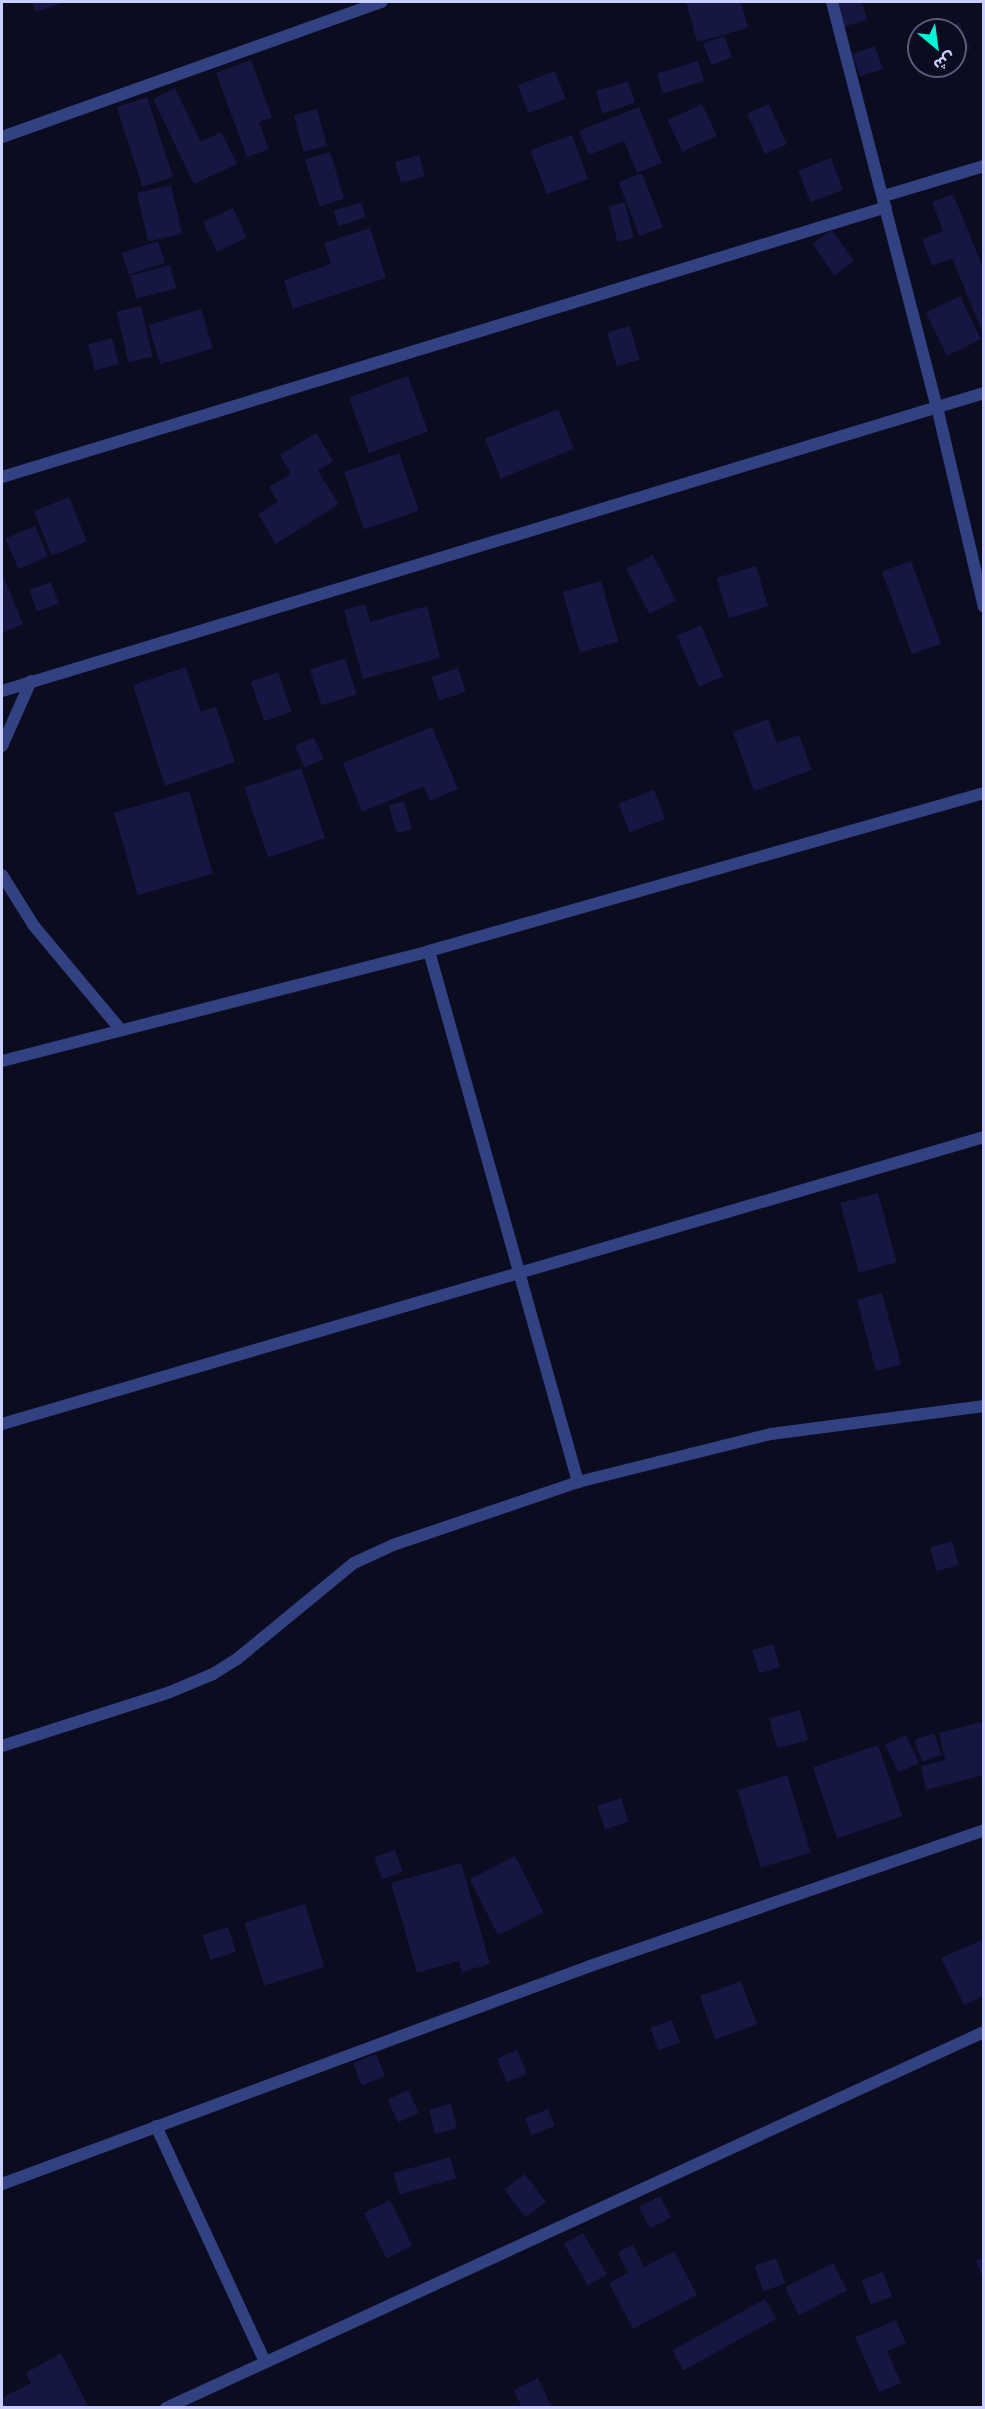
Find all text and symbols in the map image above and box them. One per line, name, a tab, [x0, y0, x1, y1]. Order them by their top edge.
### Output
north arrow	[907, 18, 967, 78]
text: ش	[930, 47, 960, 77]

